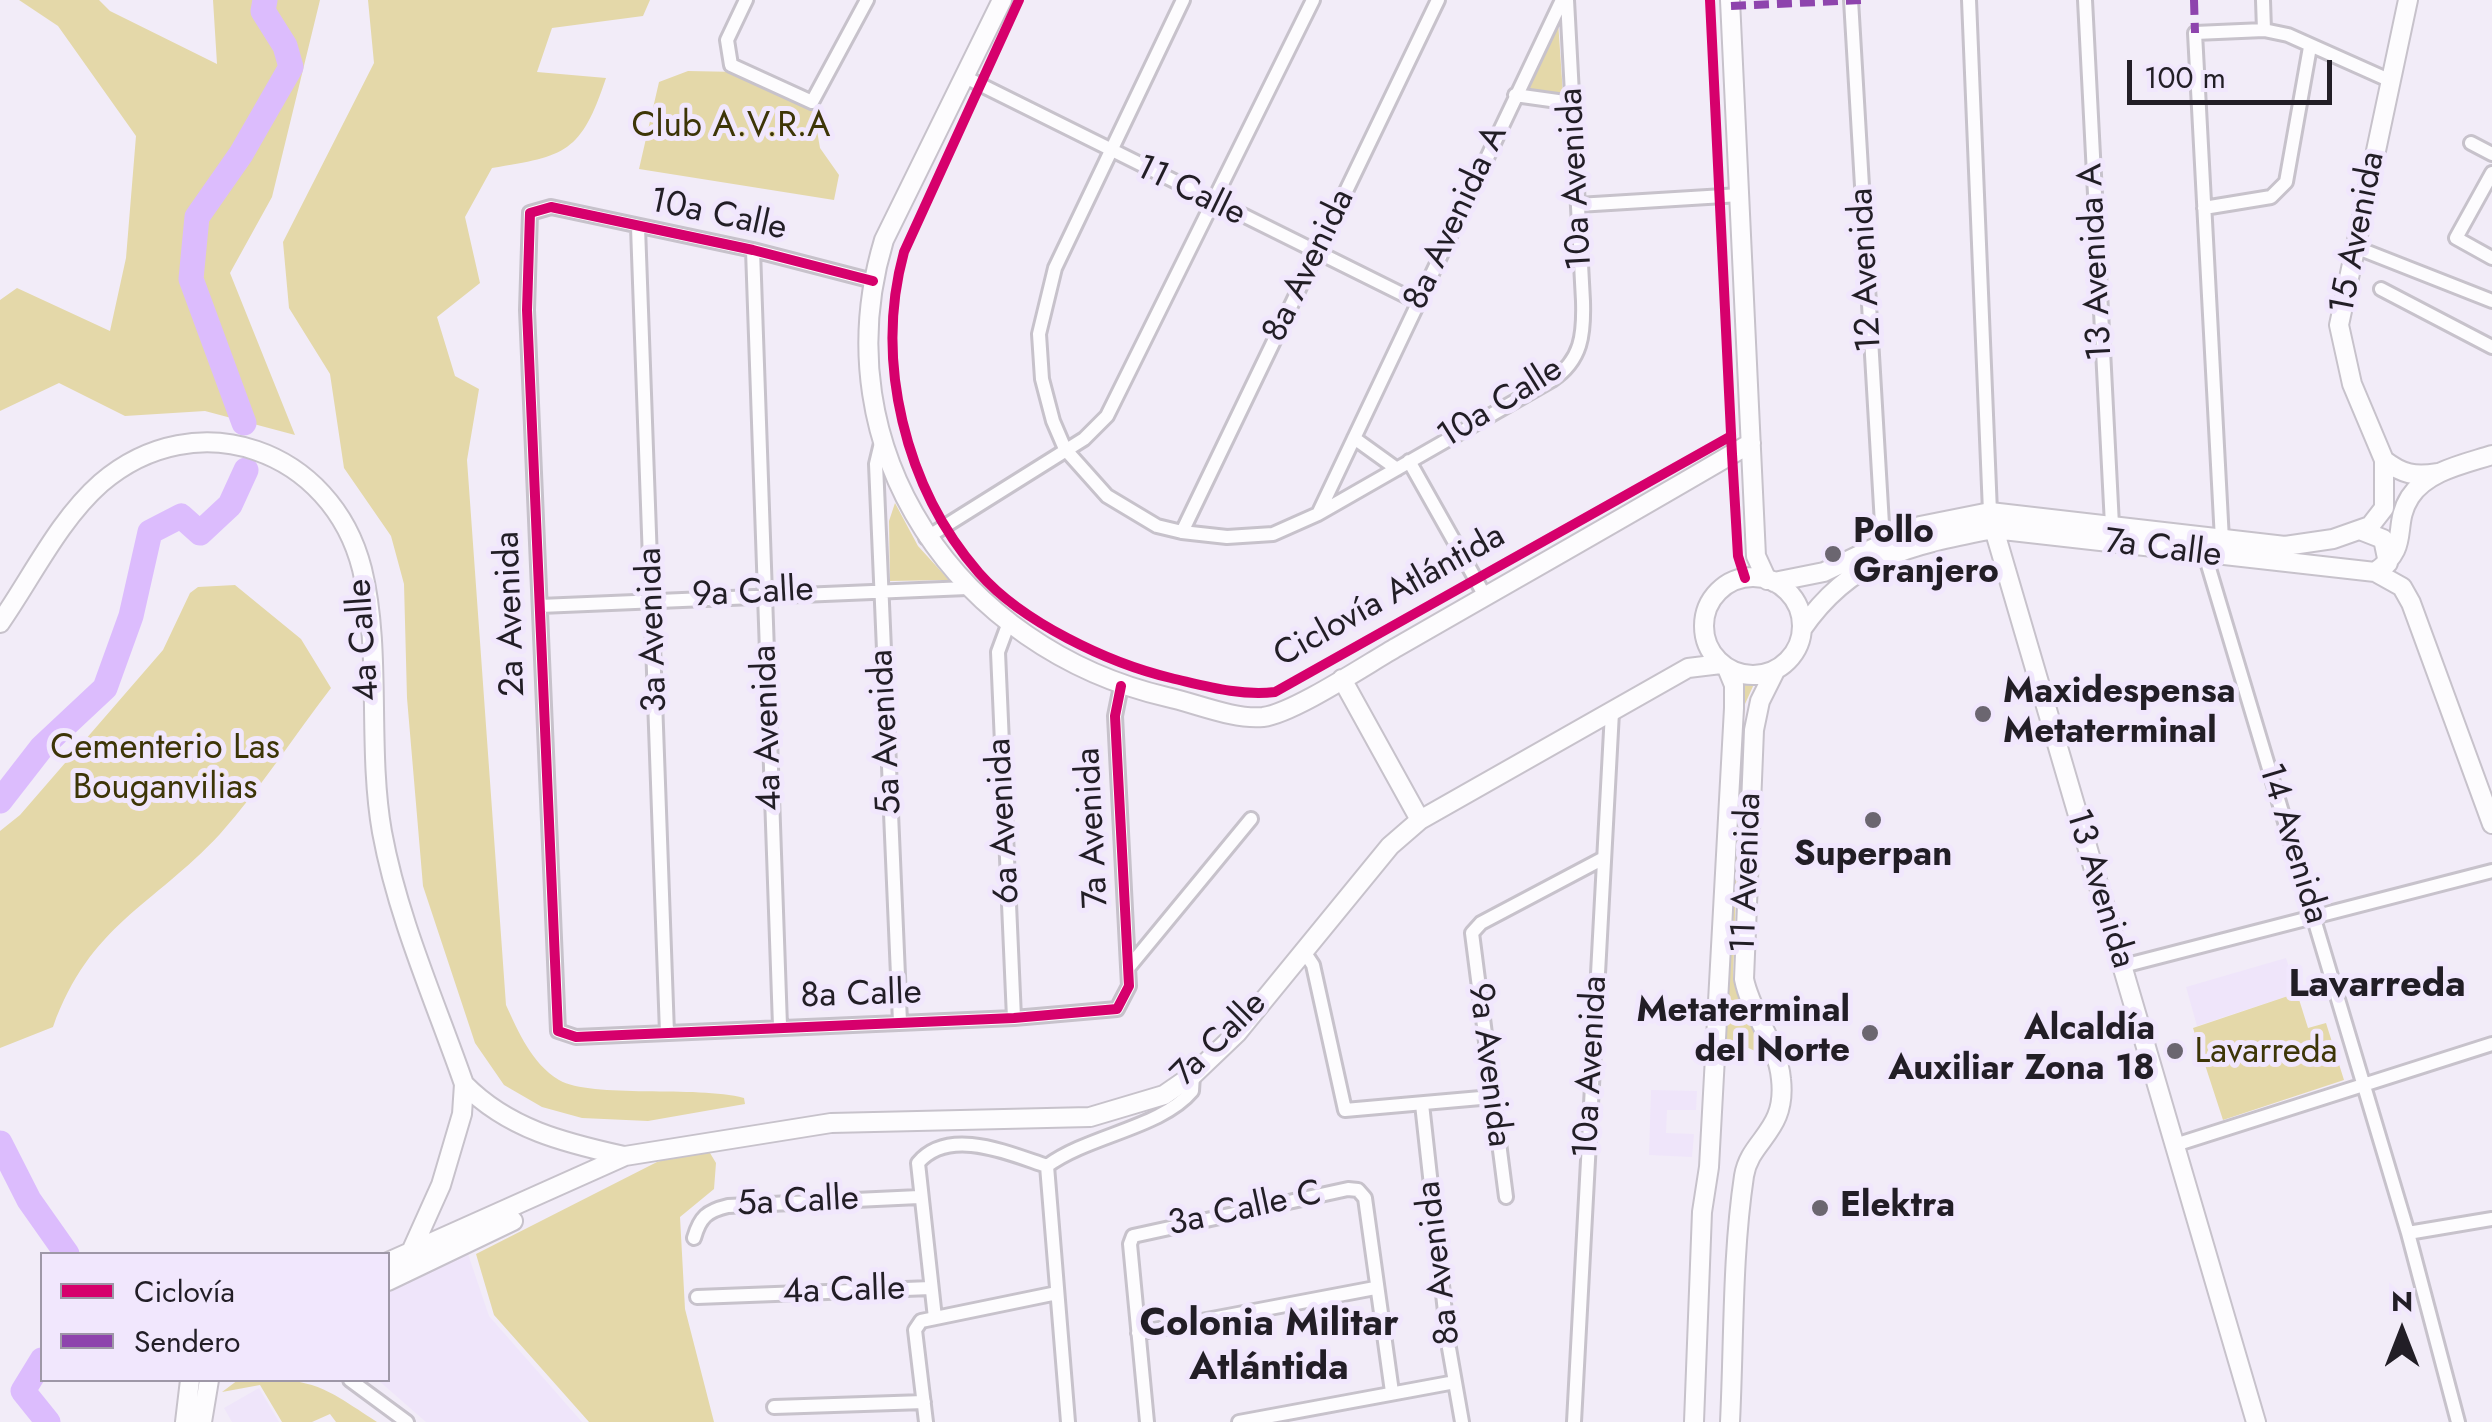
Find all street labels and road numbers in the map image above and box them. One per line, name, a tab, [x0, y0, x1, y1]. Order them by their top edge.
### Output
street label: 10a Avenida	[1551, 87, 1603, 271]
street label: 8a Avenida A	[1396, 119, 1518, 317]
street label: 11 Calle	[1128, 147, 1252, 237]
street label: 15 Avenida	[2323, 148, 2395, 318]
street label: 13 Avenida A	[2071, 162, 2123, 362]
street label: 10a Calle	[646, 181, 790, 251]
street label: 8a Avenida	[1255, 183, 1365, 349]
street label: 12 Avenida	[1842, 187, 1892, 353]
street label: 10a Calle	[1431, 349, 1571, 459]
street label: Ciclovía Atlántida	[1267, 516, 1513, 678]
street label: 7a Calle	[2102, 522, 2224, 578]
street label: 2a Avenida	[488, 530, 536, 698]
street label: 3a Avenida	[630, 547, 678, 713]
street label: 9a Calle	[691, 570, 815, 618]
street label: 4a Calle	[340, 577, 390, 703]
street label: 4a Avenida	[745, 644, 793, 812]
street label: 5a Avenida	[862, 648, 912, 816]
street label: 6a Avenida	[980, 737, 1030, 905]
street label: 7a Avenida	[1069, 747, 1119, 909]
street label: 14 Avenida	[2248, 759, 2336, 929]
street label: 11 Avenida	[1724, 792, 1772, 954]
street label: 13 Avenida	[2055, 805, 2143, 973]
street label: 8a Calle	[800, 973, 922, 1019]
street label: 10a Avenida	[1566, 975, 1618, 1159]
street label: 9a Avenida	[1457, 981, 1519, 1149]
street label: 7a Calle	[1164, 984, 1276, 1096]
street label: 3a Calle C	[1164, 1173, 1326, 1247]
street label: 5a Calle	[736, 1179, 860, 1227]
street label: 8a Avenida	[1409, 1179, 1471, 1347]
street label: 4a Calle	[782, 1269, 906, 1315]

